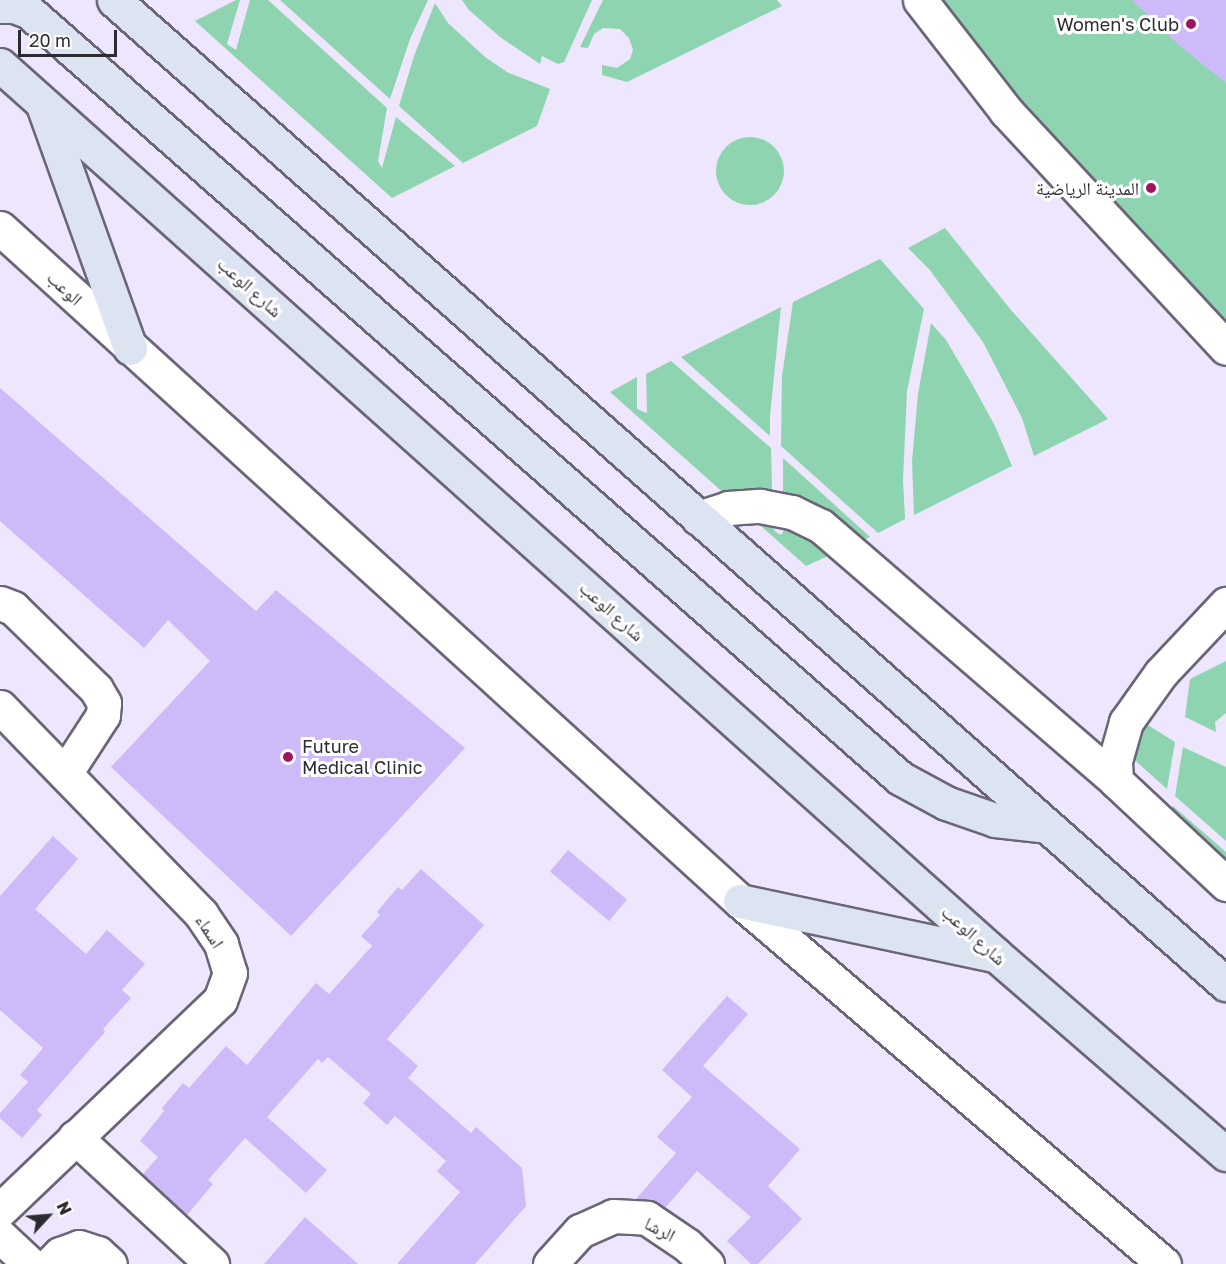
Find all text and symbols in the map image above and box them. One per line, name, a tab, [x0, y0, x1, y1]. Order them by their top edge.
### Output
place label: Women's Club	[1056, 13, 1179, 35]
marker: Women's Club	[1184, 17, 1198, 31]
scale bar	[21, 18, 120, 56]
text: 20 m	[29, 29, 71, 51]
place label: المدينة الرياضية	[1036, 177, 1139, 199]
marker: المدينة الرياضية	[1144, 181, 1158, 195]
street label: شارع الوعب	[213, 253, 287, 321]
street label: الوعب	[43, 266, 87, 310]
street label: شارع الوعب	[575, 577, 649, 645]
place label: Future Medical Clinic	[302, 736, 423, 778]
marker: Future Medical Clinic	[279, 748, 297, 766]
street label: شارع الوعب	[937, 901, 1011, 969]
street label: اسماء	[191, 910, 229, 952]
north arrow	[18, 1186, 78, 1246]
text: N	[53, 1198, 76, 1218]
street label: الرشا	[641, 1212, 679, 1246]

